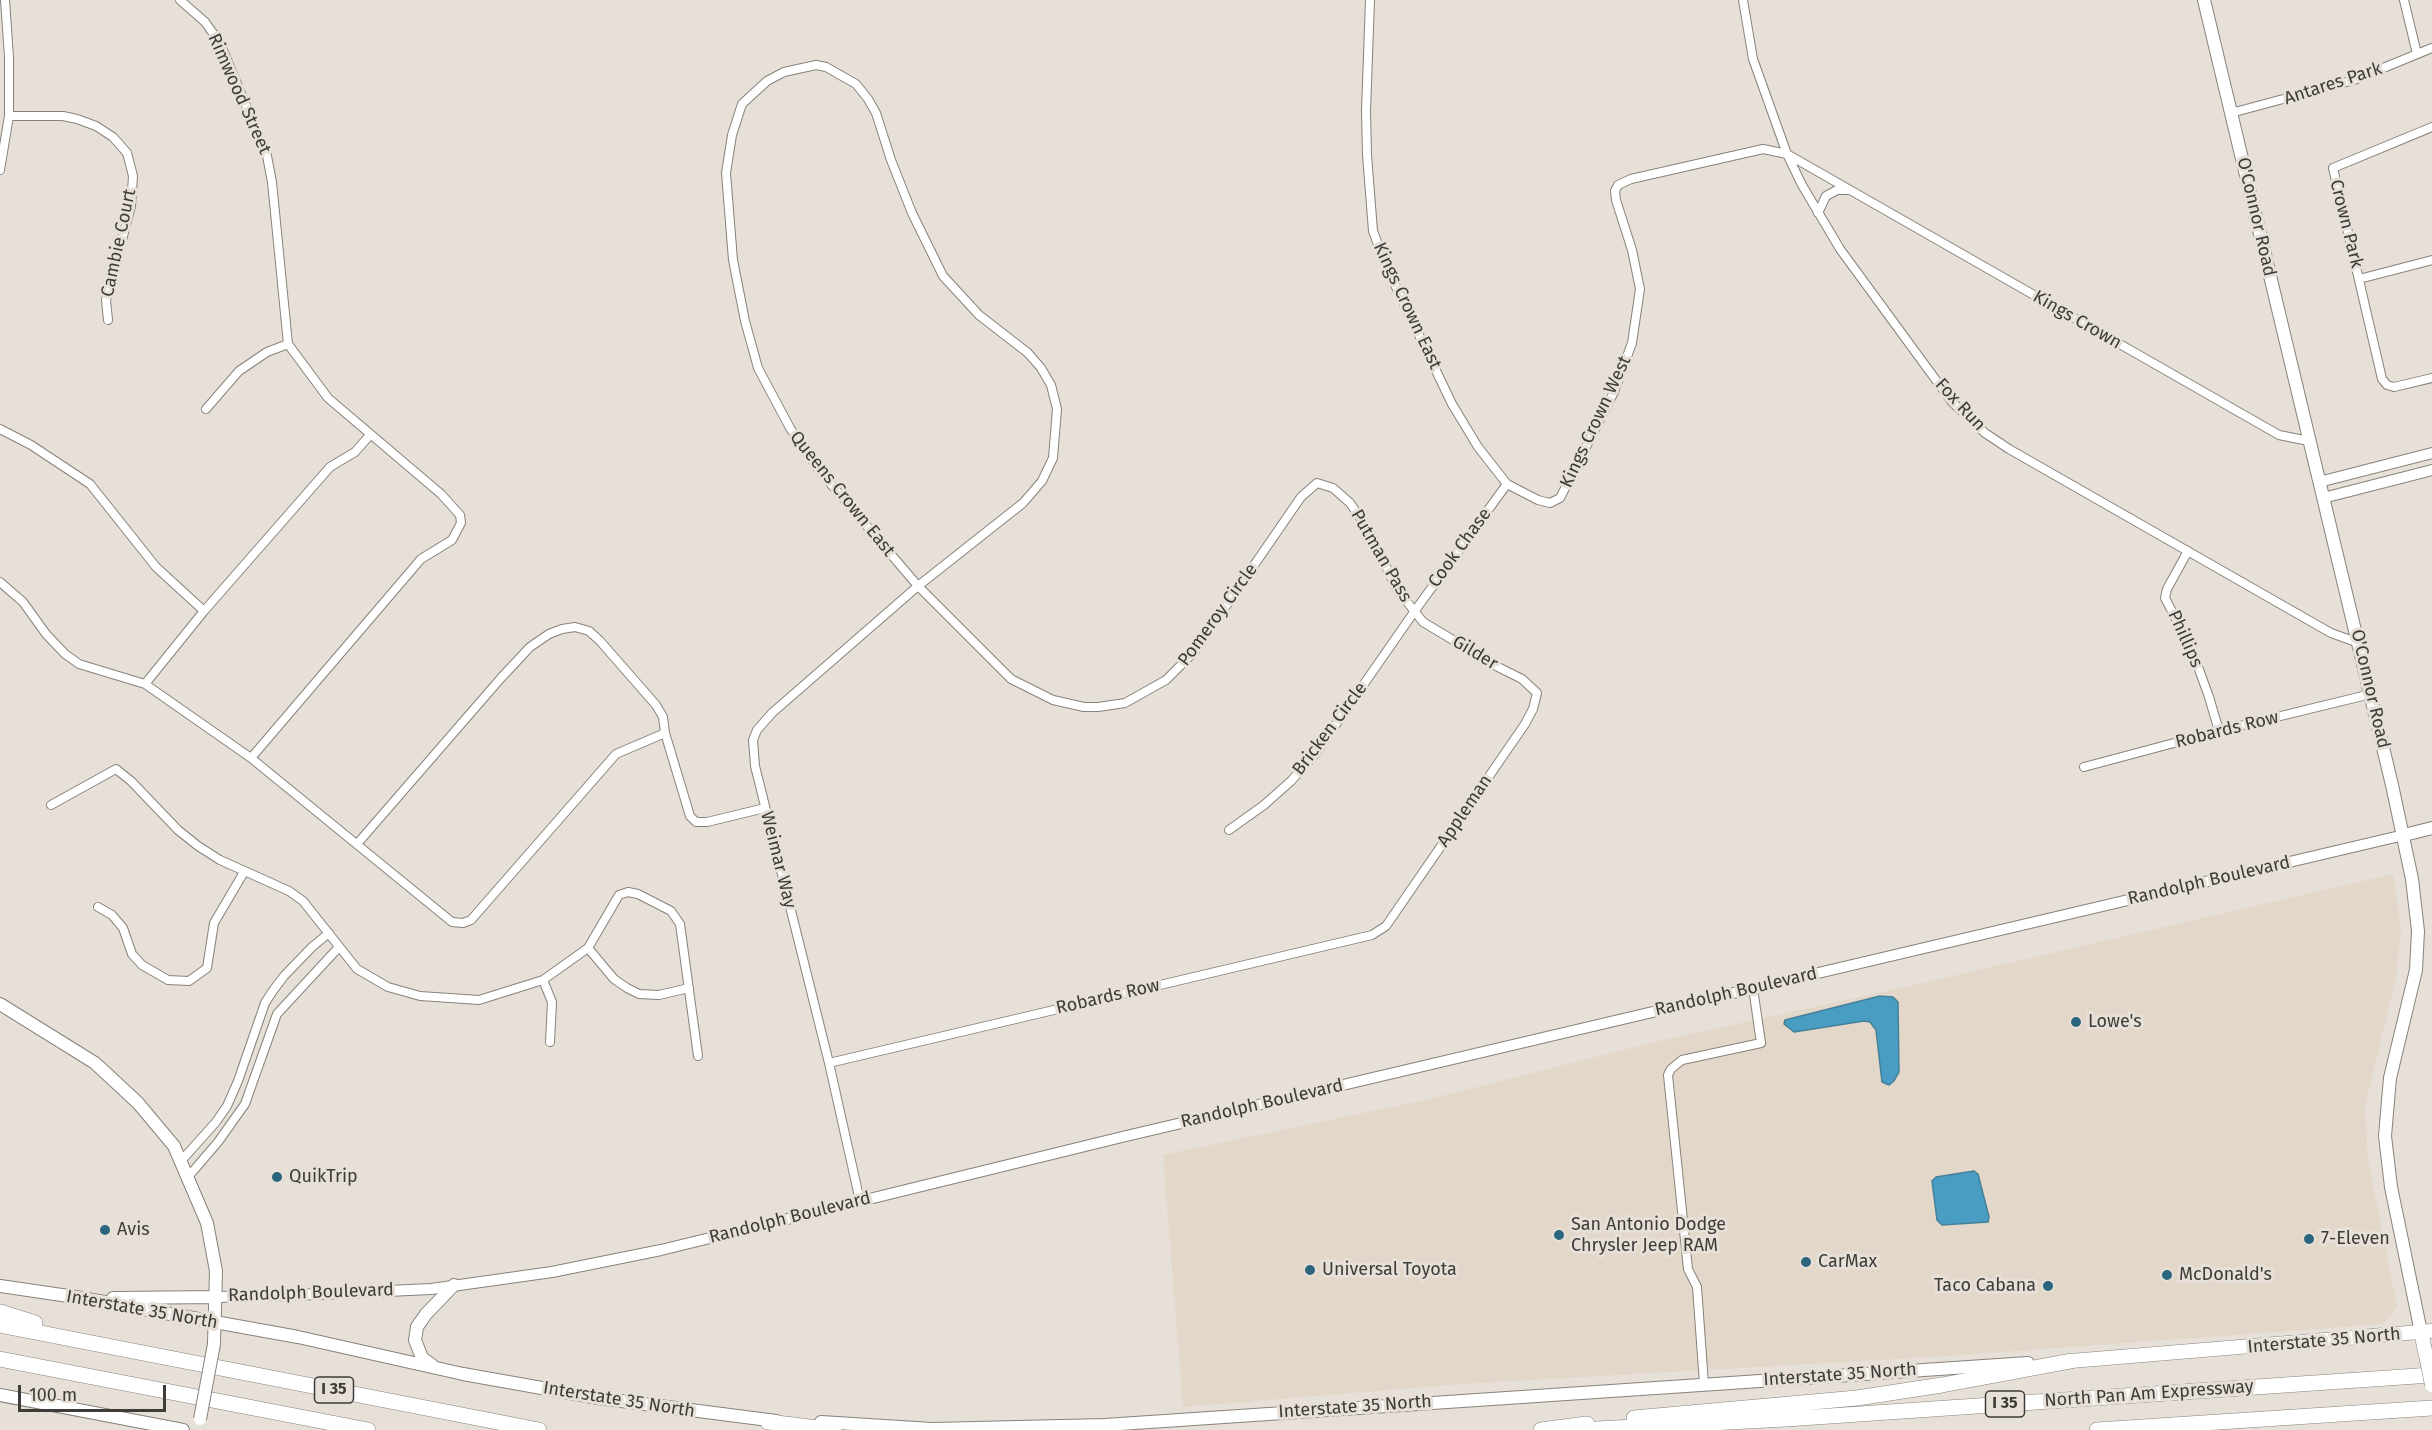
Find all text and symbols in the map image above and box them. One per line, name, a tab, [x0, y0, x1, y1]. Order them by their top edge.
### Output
street label: Rimwood Street	[203, 30, 275, 158]
street label: Antares Park	[2281, 58, 2385, 110]
street label: O'Connor Road	[2232, 155, 2280, 279]
street label: Crown Park	[2325, 178, 2367, 270]
street label: Cambie Court	[97, 187, 141, 299]
street label: Kings Crown East	[1368, 239, 1446, 373]
street label: Kings Crown	[2029, 286, 2125, 354]
street label: Kings Crown West	[1556, 353, 1636, 491]
street label: Fox Run	[1930, 374, 1990, 436]
street label: Queens Crown East	[785, 427, 899, 561]
street label: Cook Chase	[1424, 504, 1496, 592]
street label: Putman Pass	[1346, 506, 1416, 606]
street label: Pomeroy Circle	[1174, 560, 1262, 670]
street label: Phillips	[2163, 607, 2207, 671]
street label: O'Connor Road	[2346, 627, 2394, 751]
street label: Gilder	[1448, 631, 1502, 675]
street label: Bricken Circle	[1288, 678, 1372, 780]
street label: Robards Row	[2173, 707, 2281, 753]
street label: Appleman	[1433, 771, 1497, 851]
street label: Weimar Way	[756, 809, 800, 911]
street label: Randolph Boulevard	[2126, 852, 2292, 910]
street label: Randolph Boulevard	[1653, 963, 1819, 1021]
street label: Robards Row	[1054, 975, 1162, 1019]
place label: Lowe's	[2088, 1011, 2142, 1033]
marker: Lowe's	[2069, 1015, 2083, 1029]
street label: Randolph Boulevard	[1179, 1075, 1345, 1133]
place label: QuikTrip	[289, 1166, 358, 1188]
marker: QuikTrip	[270, 1170, 284, 1184]
street label: Randolph Boulevard	[707, 1187, 873, 1249]
place label: San Antonio Dodge Chrysler Jeep RAM	[1571, 1214, 1726, 1256]
place label: Avis	[117, 1219, 150, 1241]
marker: Avis	[98, 1223, 112, 1237]
marker: San Antonio Dodge Chrysler Jeep RAM	[1552, 1228, 1566, 1242]
place label: 7-Eleven	[2321, 1228, 2390, 1250]
marker: 7-Eleven	[2302, 1232, 2316, 1246]
place label: CarMax	[1818, 1251, 1877, 1273]
marker: CarMax	[1799, 1255, 1813, 1269]
place label: Universal Toyota	[1322, 1259, 1457, 1281]
marker: Universal Toyota	[1303, 1263, 1317, 1277]
place label: McDonald's	[2179, 1264, 2272, 1286]
marker: McDonald's	[2160, 1268, 2174, 1282]
place label: Taco Cabana	[1934, 1275, 2036, 1297]
street label: Randolph Boulevard	[228, 1279, 394, 1307]
marker: Taco Cabana	[2041, 1279, 2055, 1293]
street label: Interstate 35 North	[65, 1286, 219, 1334]
street label: Interstate 35 North	[2247, 1324, 2401, 1358]
street label: Interstate 35 North	[1763, 1359, 1917, 1391]
scale bar	[21, 1373, 170, 1411]
street label: North Pan Am Expressway	[2044, 1376, 2254, 1412]
road number: I 35	[314, 1377, 354, 1403]
street label: Interstate 35 North	[541, 1377, 697, 1423]
text: 100 m	[29, 1384, 77, 1406]
street label: Interstate 35 North	[1278, 1391, 1432, 1423]
road number: I 35	[1986, 1391, 2024, 1417]

